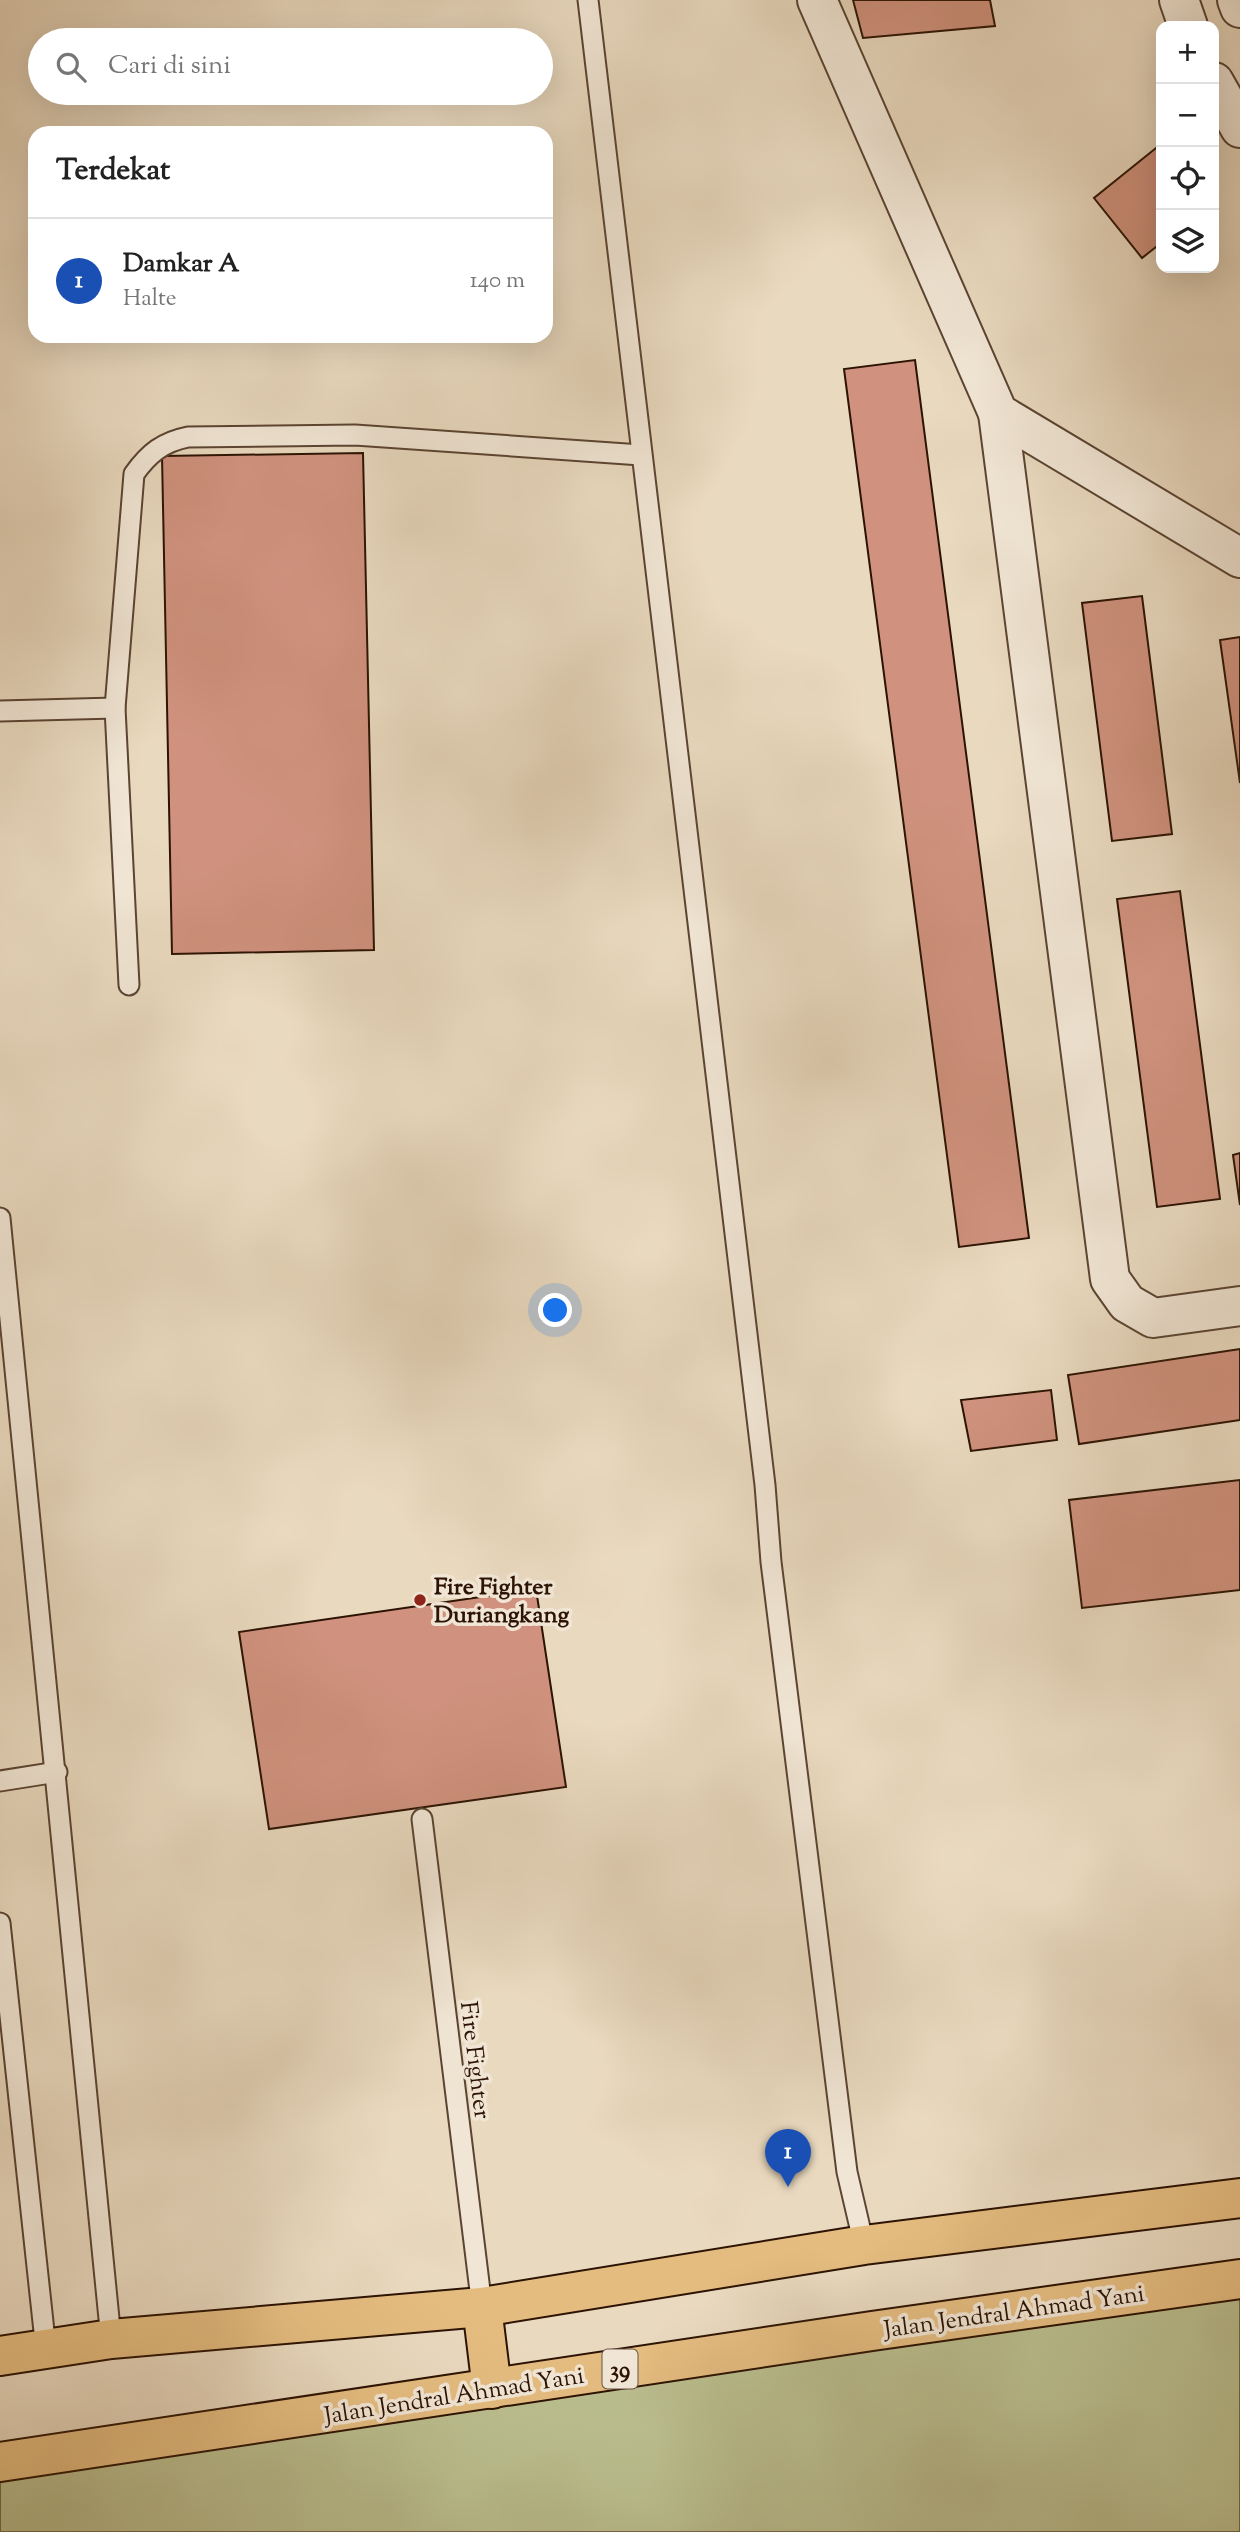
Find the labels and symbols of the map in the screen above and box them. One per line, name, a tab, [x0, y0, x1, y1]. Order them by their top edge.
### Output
your location	[538, 1293, 572, 1327]
place label: Fire Fighter Duriangkang	[434, 1571, 569, 1633]
marker: Fire Fighter Duriangkang	[412, 1592, 428, 1608]
street label: Fire Fighter	[450, 1999, 498, 2121]
pin: 1	[765, 2129, 811, 2187]
street label: Jalan Jendral Ahmad Yani	[880, 2278, 1147, 2348]
road number: 39	[602, 2350, 638, 2388]
street label: Jalan Jendral Ahmad Yani	[320, 2360, 587, 2435]

